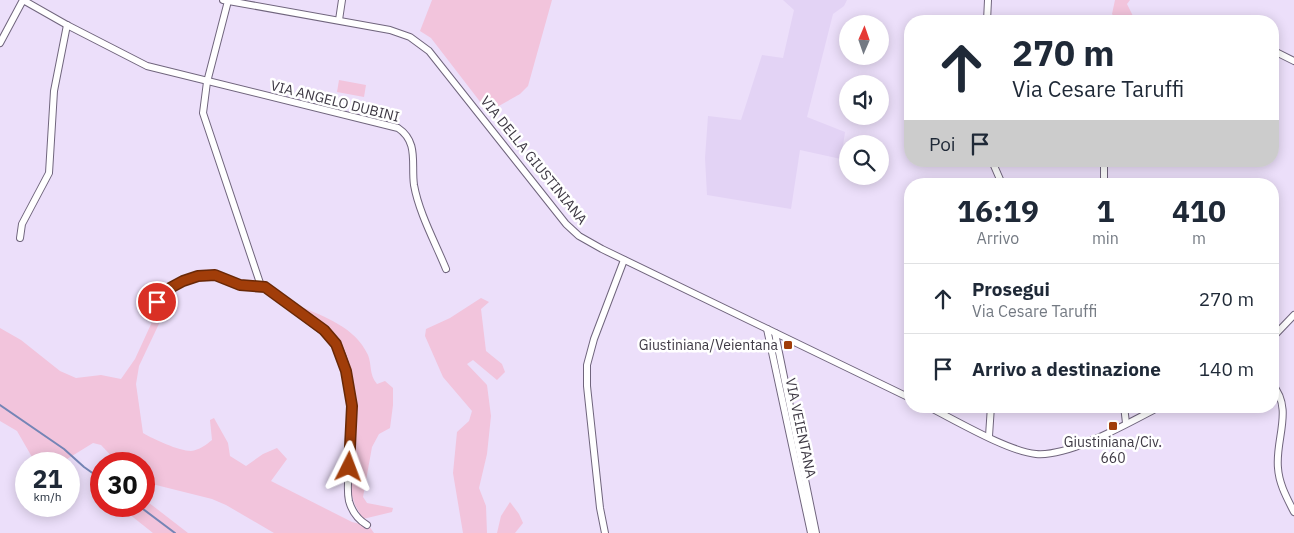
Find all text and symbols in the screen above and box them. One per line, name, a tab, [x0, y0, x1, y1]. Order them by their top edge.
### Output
north arrow	[839, 15, 889, 65]
map controls	[839, 15, 889, 185]
text: 270 m	[1012, 30, 1115, 76]
icon: ahead	[929, 35, 994, 100]
text: Via Cesare Taruffi	[1012, 74, 1184, 103]
button: sound	[839, 75, 889, 125]
street label: VIA ANGELO DUBINI	[269, 76, 401, 126]
street label: VIA DELLA GIUSTINIANA	[477, 92, 591, 228]
icon: arrive	[966, 130, 994, 158]
text: Poi	[929, 132, 956, 156]
button: search	[839, 135, 889, 185]
text: 16:19	[957, 191, 1039, 230]
text: 1	[1096, 191, 1114, 230]
text: 410	[1172, 191, 1226, 230]
text: Arrivo	[977, 228, 1019, 248]
text: min	[1092, 228, 1119, 248]
text: m	[1192, 228, 1206, 248]
text: Prosegui	[972, 277, 1050, 301]
pin	[136, 281, 178, 323]
icon: ahead	[929, 285, 957, 313]
text: 270 m	[1199, 287, 1254, 311]
icon: arrive	[143, 288, 171, 316]
text: Via Cesare Taruffi	[972, 301, 1097, 321]
place label: Giustiniana/Veientana	[639, 336, 779, 354]
marker: Giustiniana/Veientana	[782, 339, 794, 351]
icon: arrive	[929, 355, 957, 383]
text: Arrivo a destinazione	[972, 357, 1161, 381]
text: 140 m	[1199, 357, 1254, 381]
street label: VIA VEIENTANA	[782, 376, 820, 480]
marker: Giustiniana/Civ. 660	[1107, 420, 1119, 432]
place label: Giustiniana/Civ. 660	[1064, 433, 1162, 467]
position arrow	[322, 440, 374, 492]
speed limit sign: 30	[90, 452, 155, 517]
text: 21	[32, 462, 63, 495]
text: km/h	[33, 489, 62, 504]

